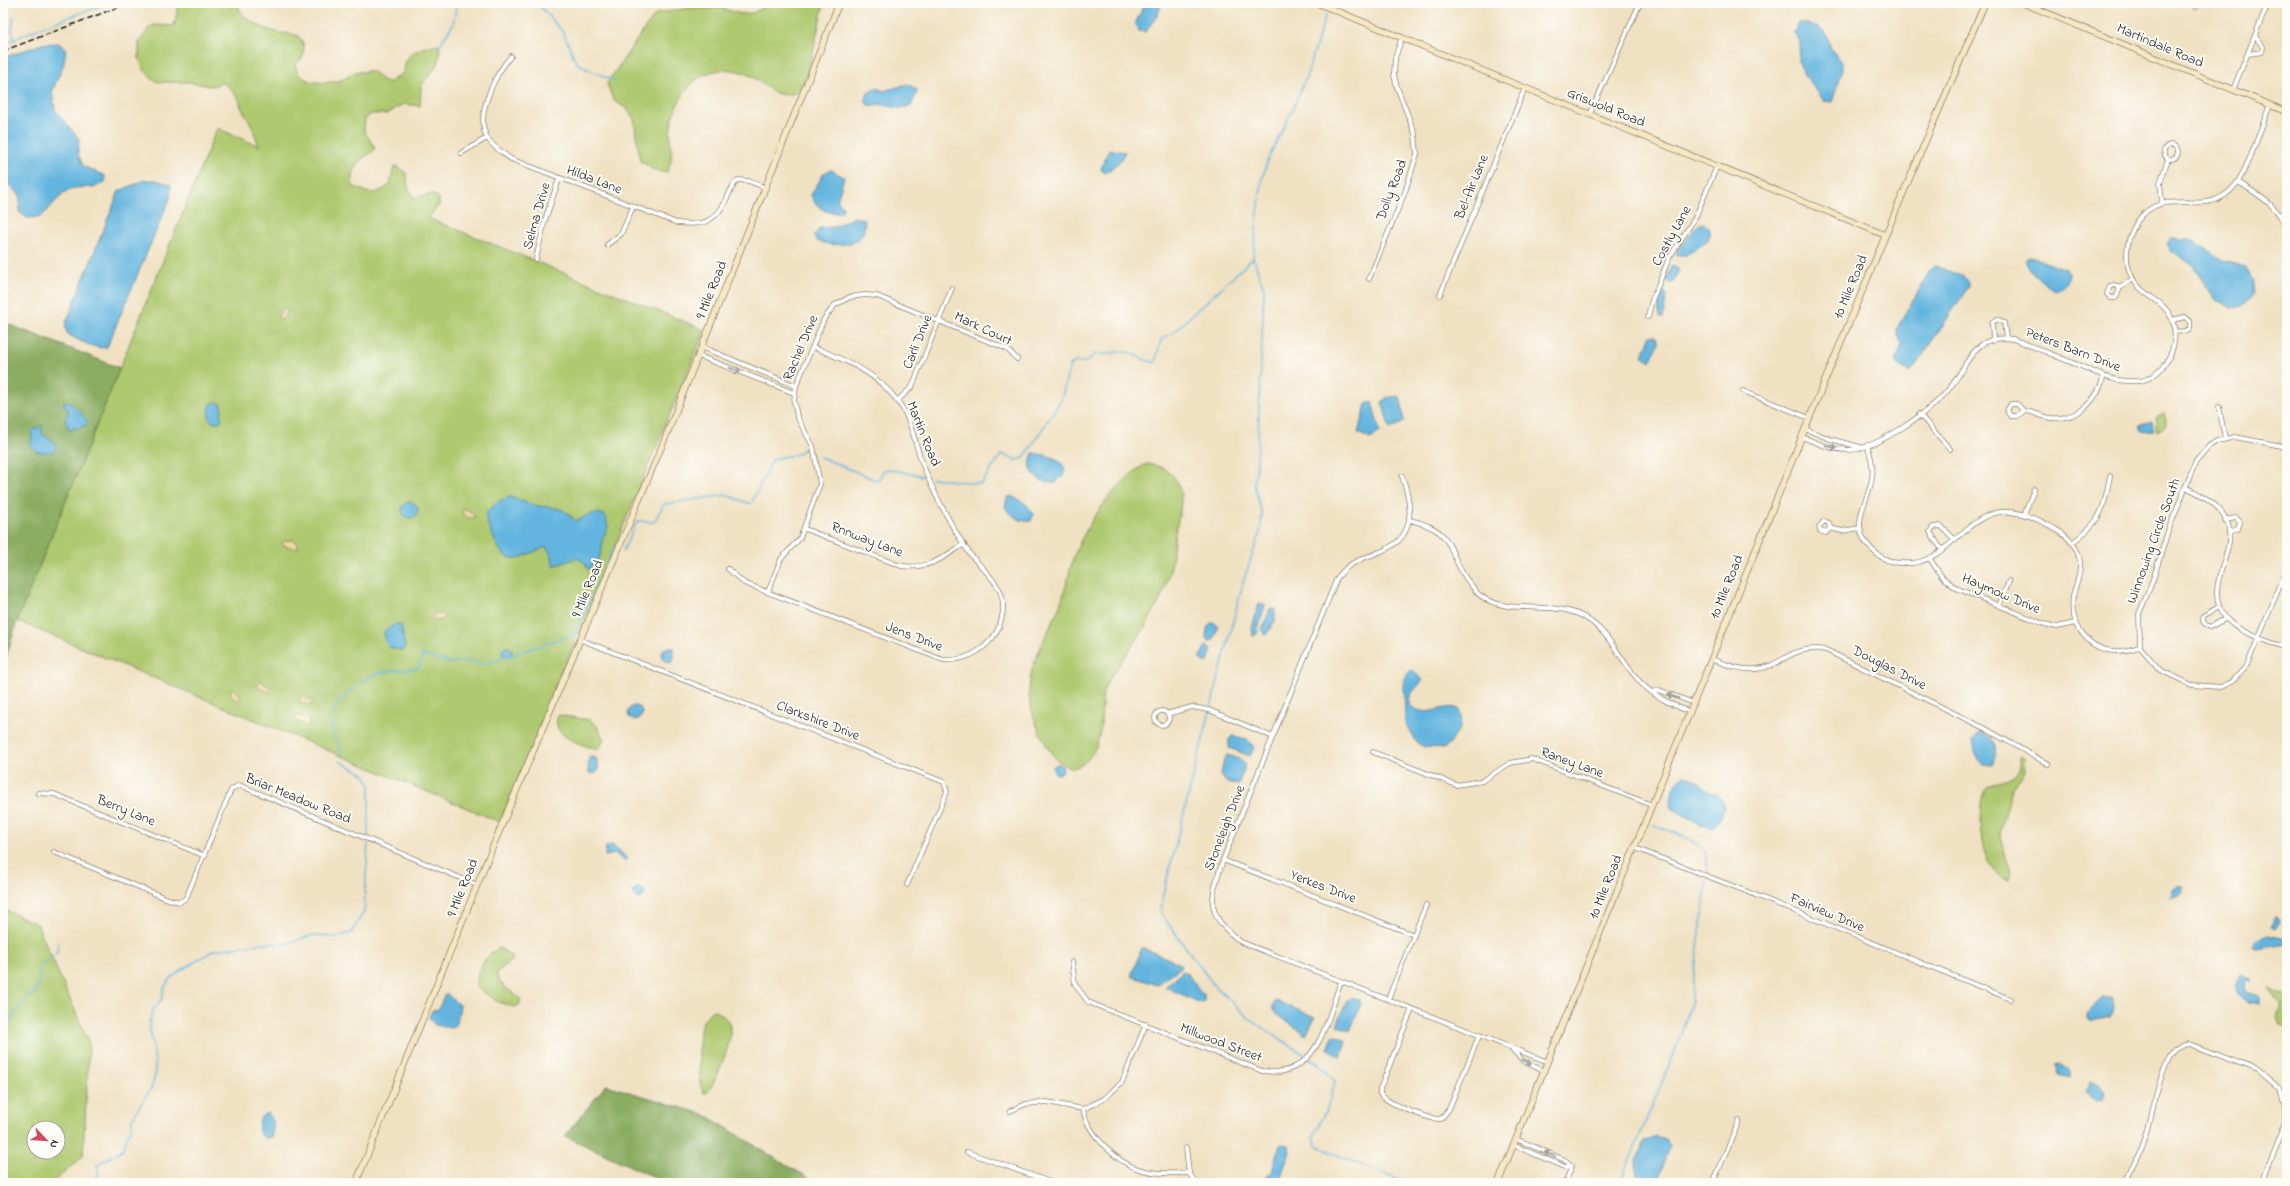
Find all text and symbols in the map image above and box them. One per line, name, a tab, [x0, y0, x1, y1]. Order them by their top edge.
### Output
street label: Martindale Road	[2113, 18, 2207, 74]
street label: Griswold Road	[1564, 83, 1648, 133]
street label: Bel-Air Lane	[1449, 151, 1495, 223]
street label: Dolly Road	[1370, 156, 1414, 225]
street label: Hilda Lane	[563, 160, 625, 200]
street label: Selma Drive	[517, 179, 557, 252]
street label: Costly Lane	[1647, 201, 1698, 271]
street label: 10 Mile Road	[1828, 252, 1874, 322]
street label: 9 Mile Road	[691, 258, 733, 322]
street label: Mark Court	[950, 306, 1016, 352]
street label: Rachel Drive	[778, 311, 825, 384]
street label: Carli Drive	[898, 311, 939, 372]
street label: Peters Barn Drive	[2022, 322, 2124, 378]
one-way arrow	[729, 366, 741, 374]
street label: Martin Road	[900, 398, 946, 470]
one-way arrow	[1824, 444, 1837, 451]
street label: Winnowing Circle South	[2122, 475, 2187, 607]
street label: Rnnway Lane	[828, 517, 907, 565]
street label: 10 Mile Road	[1705, 552, 1749, 622]
street label: 9 Mile Road	[566, 557, 610, 621]
street label: Haymow Drive	[1958, 568, 2044, 621]
street label: Jens Drive	[882, 616, 946, 658]
street label: Douglas Drive	[1847, 640, 1931, 697]
one-way arrow	[1668, 691, 1680, 699]
street label: Clarkshire Drive	[773, 695, 863, 747]
street label: Raney Lane	[1537, 742, 1607, 785]
street label: Briar Meadow Road	[241, 768, 354, 830]
street label: Stoneleigh Drive	[1199, 781, 1252, 874]
street label: Berry Lane	[92, 789, 159, 833]
street label: 10 Mile Road	[1584, 852, 1628, 922]
street label: 9 Mile Road	[442, 856, 484, 920]
street label: Yerkes Drive	[1287, 865, 1360, 909]
street label: Fairview Drive	[1785, 887, 1868, 939]
street label: Millwood Street	[1177, 1018, 1265, 1068]
one-way arrow	[1520, 1058, 1532, 1066]
north arrow	[26, 1120, 66, 1160]
text: N	[45, 1137, 63, 1151]
one-way arrow	[1544, 1150, 1556, 1157]

